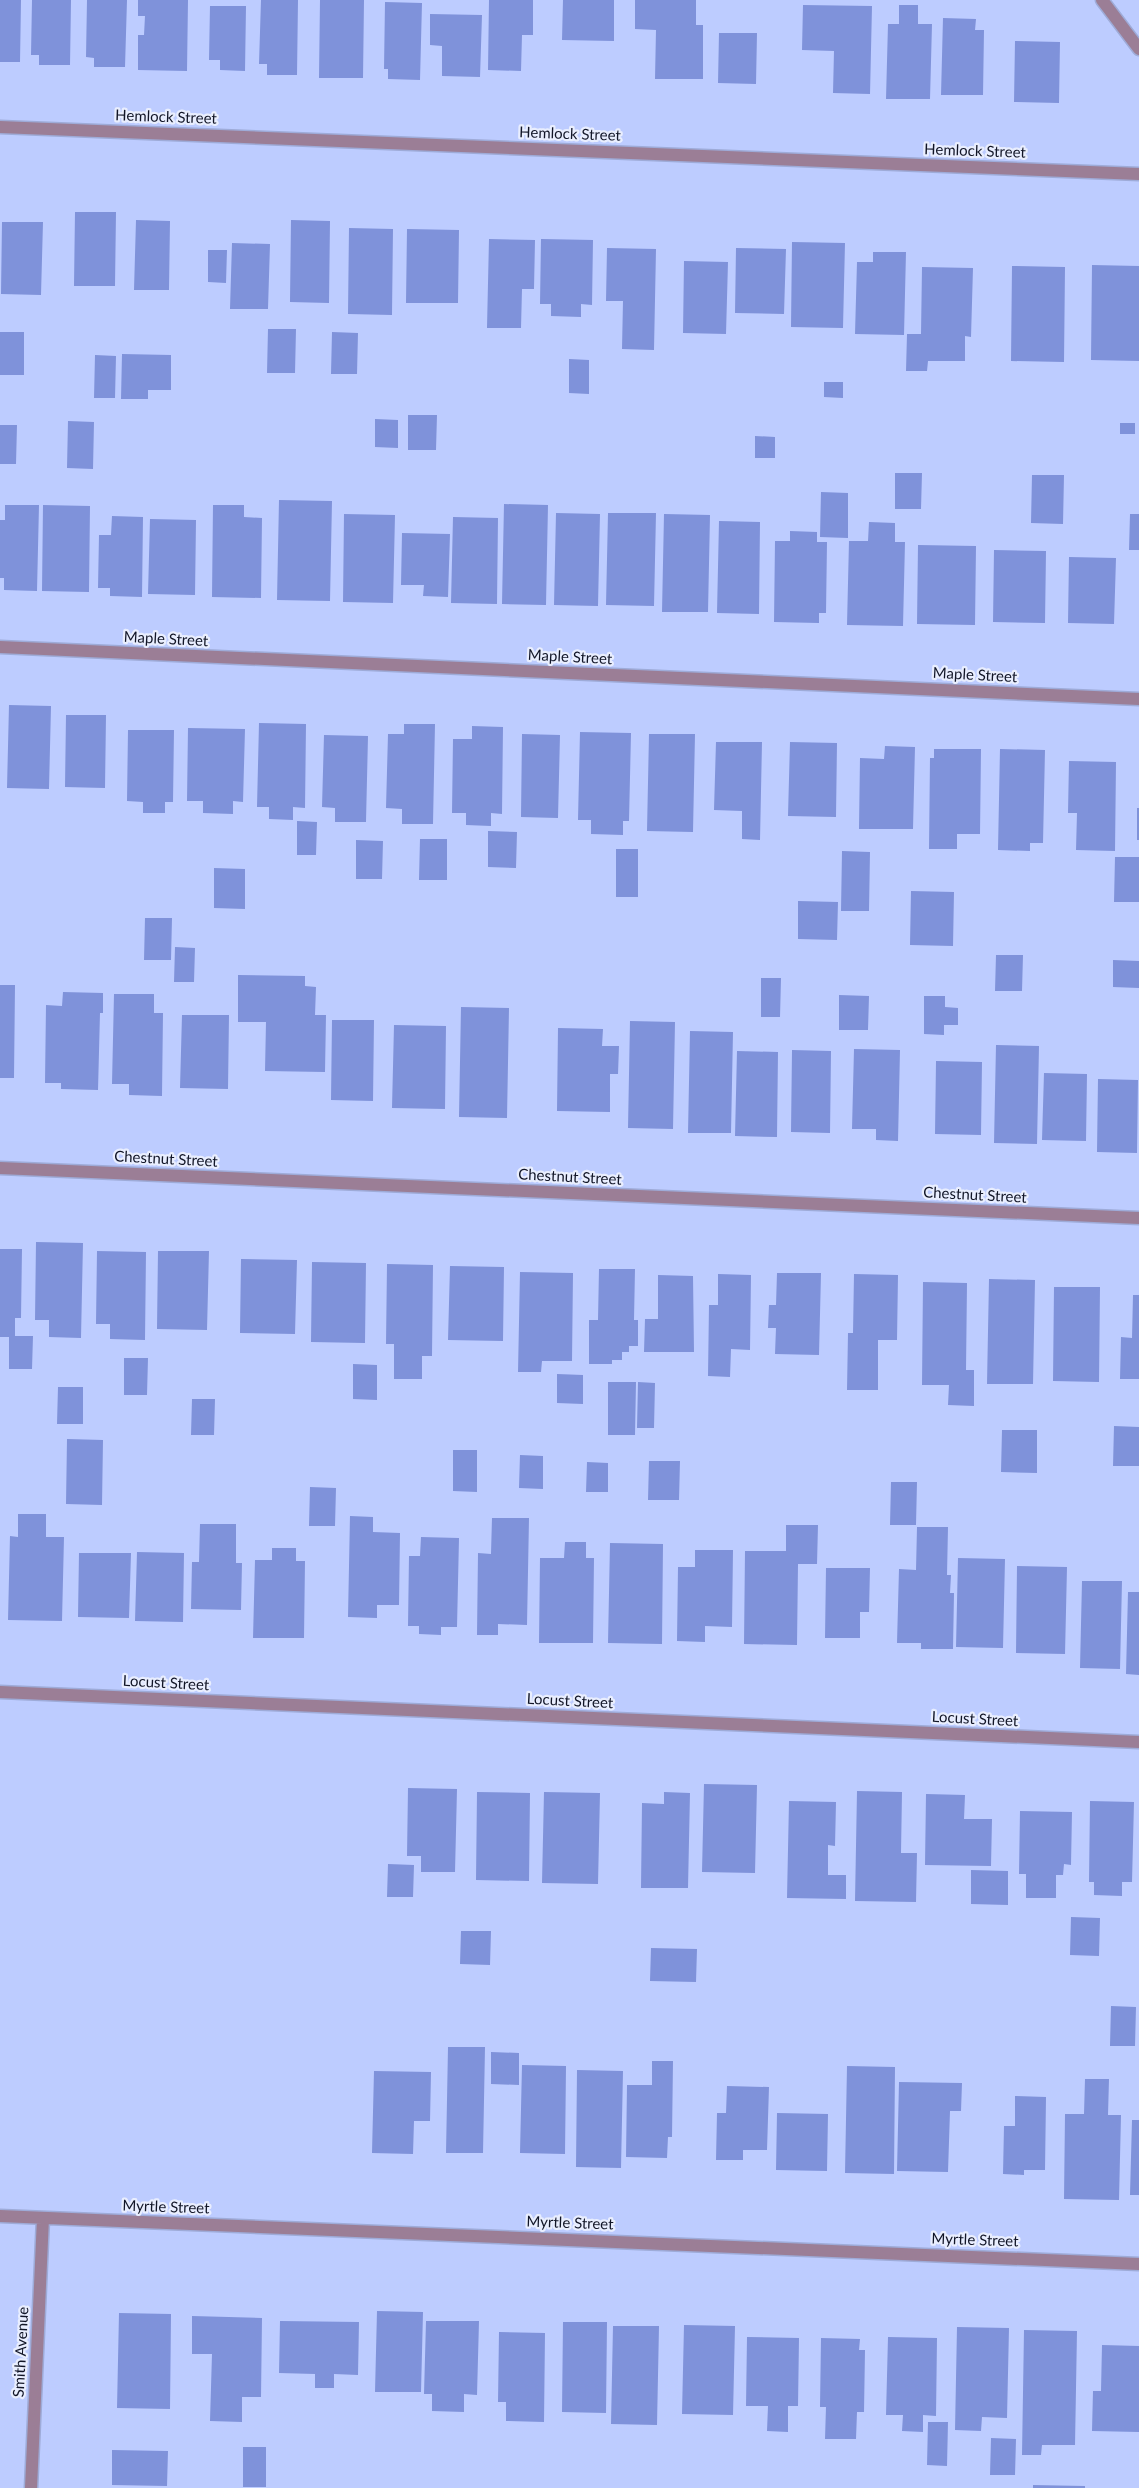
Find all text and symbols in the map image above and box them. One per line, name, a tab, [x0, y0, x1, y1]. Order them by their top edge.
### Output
street label: Hemlock Street	[115, 105, 218, 127]
street label: Hemlock Street	[519, 122, 622, 144]
street label: Hemlock Street	[924, 139, 1027, 161]
street label: Maple Street	[123, 627, 209, 649]
street label: Maple Street	[527, 645, 613, 667]
street label: Maple Street	[932, 663, 1018, 685]
street label: Chestnut Street	[114, 1146, 219, 1170]
street label: Chestnut Street	[518, 1164, 623, 1188]
street label: Chestnut Street	[923, 1182, 1028, 1206]
street label: Locust Street	[122, 1671, 210, 1693]
street label: Locust Street	[526, 1689, 614, 1711]
street label: Locust Street	[931, 1707, 1019, 1729]
street label: Myrtle Street	[122, 2195, 211, 2217]
street label: Myrtle Street	[526, 2211, 615, 2233]
street label: Myrtle Street	[931, 2228, 1020, 2250]
street label: Smith Avenue	[9, 2306, 31, 2398]

